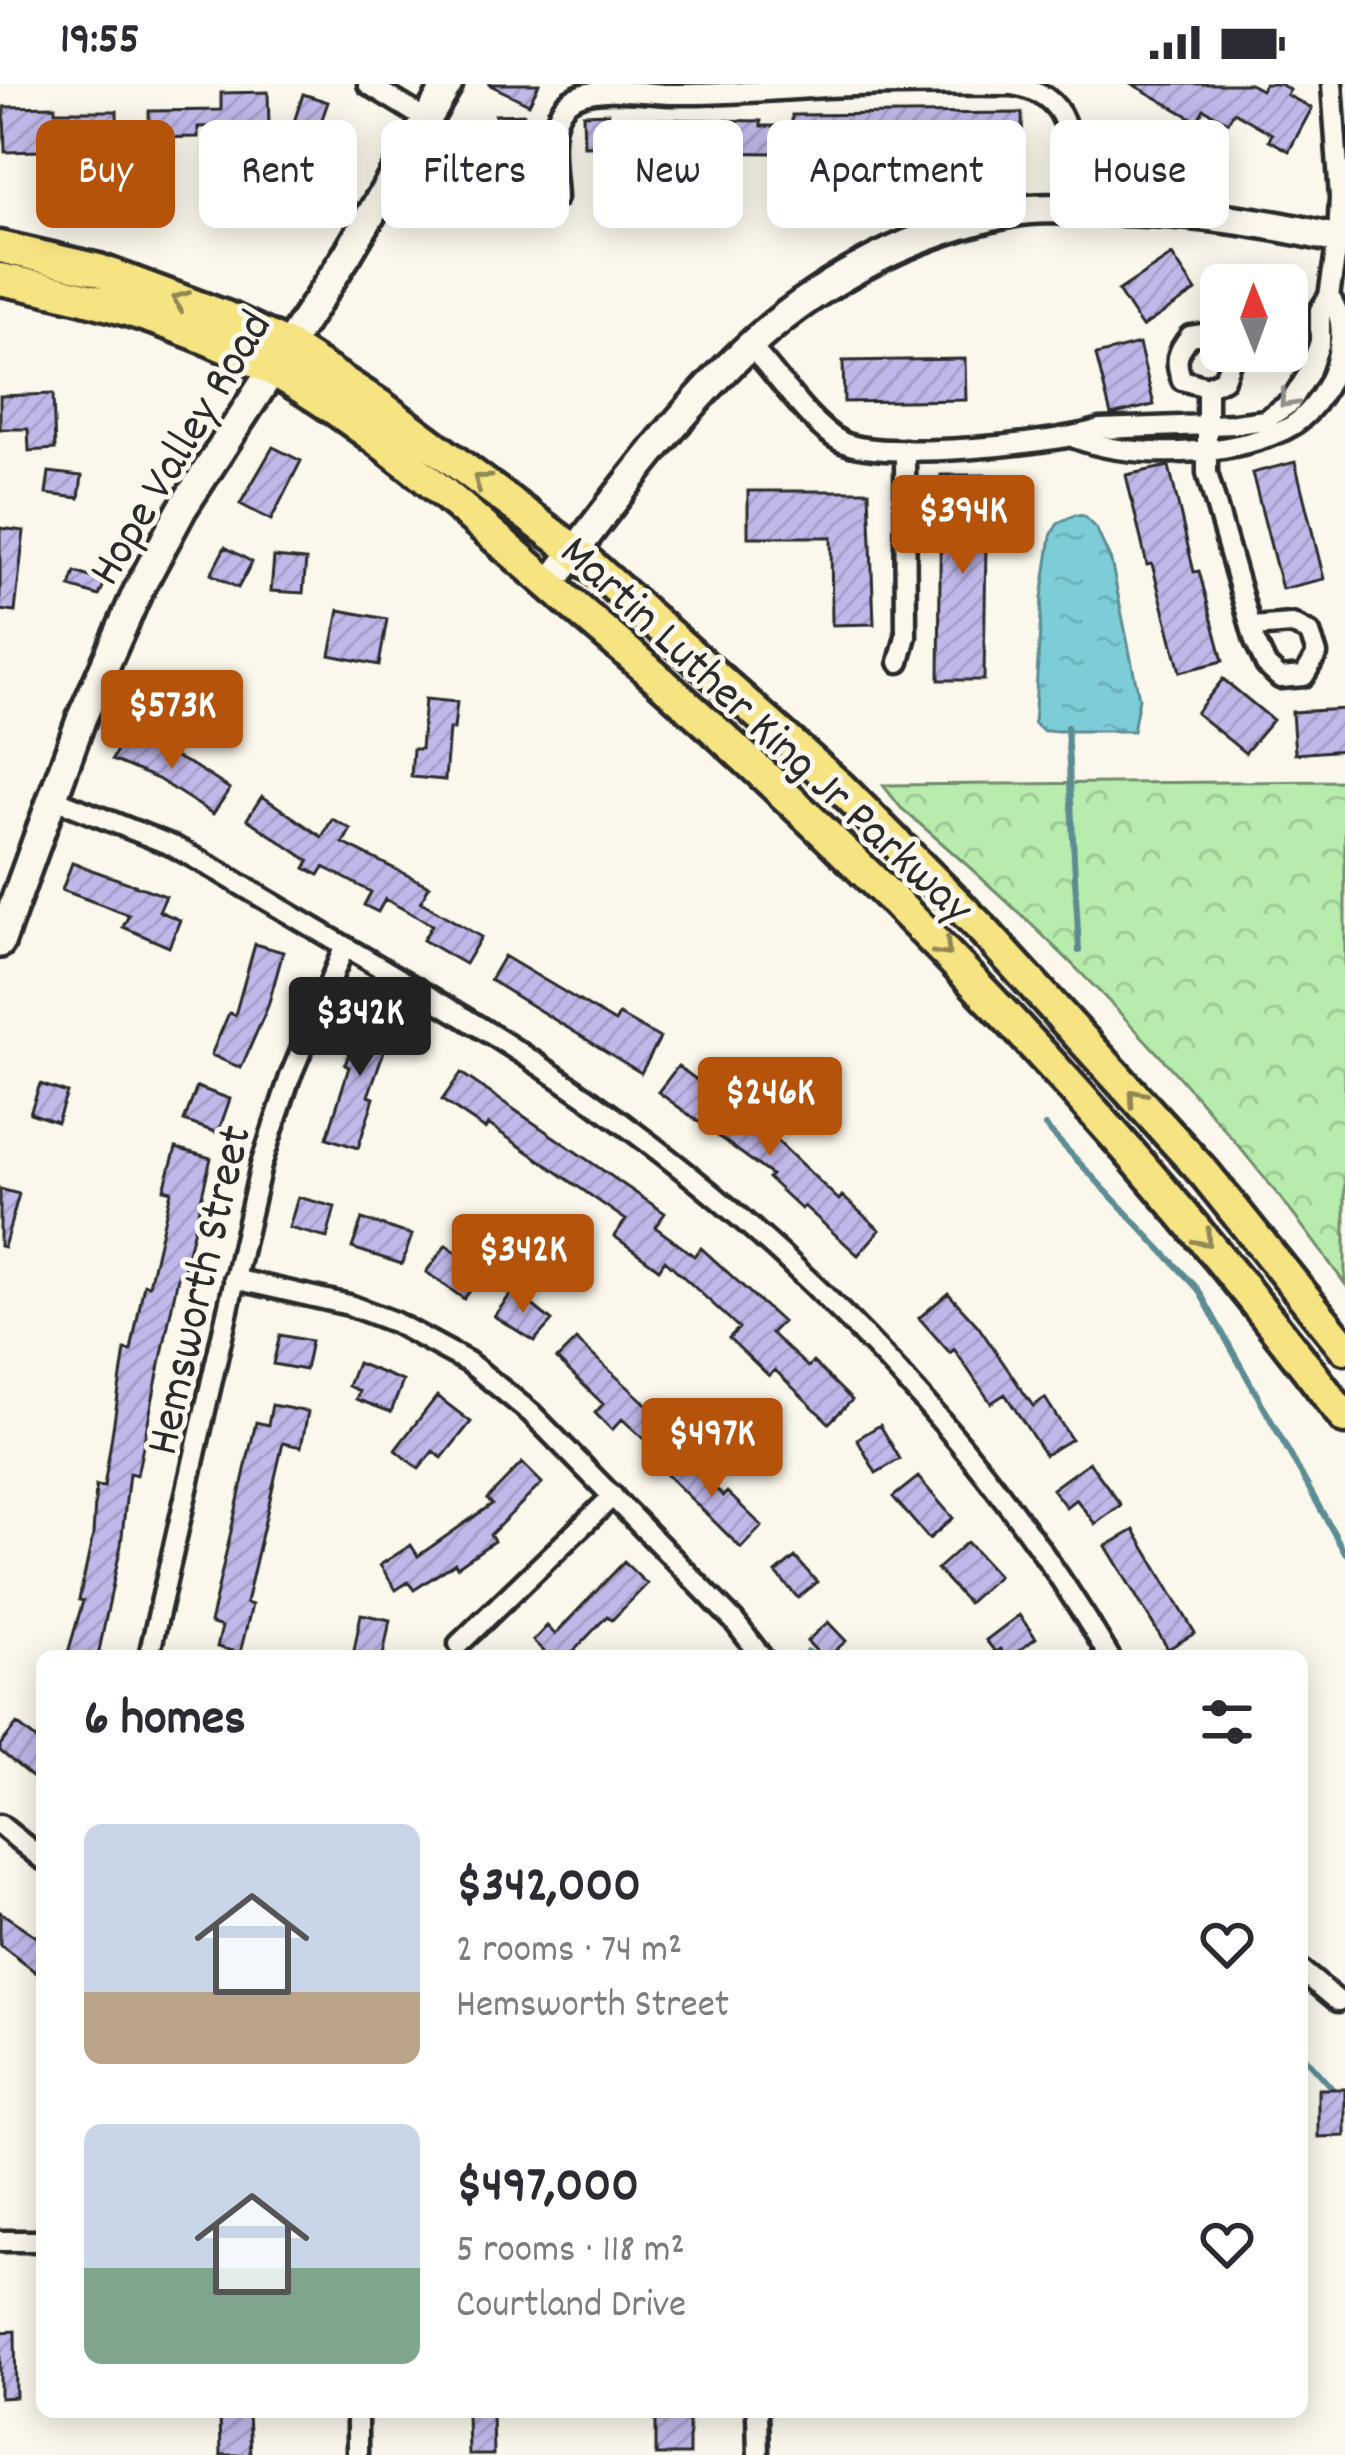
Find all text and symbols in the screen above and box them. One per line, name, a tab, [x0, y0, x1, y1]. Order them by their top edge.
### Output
text: 19:55	[60, 10, 140, 74]
chip: Buy	[36, 120, 175, 228]
chip: Rent	[199, 120, 357, 228]
chip: Filters	[381, 120, 569, 228]
chip: New	[593, 120, 743, 228]
chip: Apartment	[767, 120, 1026, 228]
chip: House	[1050, 120, 1229, 228]
north arrow	[1200, 264, 1308, 372]
map controls	[1200, 264, 1308, 372]
one-way arrow	[171, 290, 192, 314]
street label: Hope Valley Road	[74, 299, 293, 600]
one-way arrow	[1279, 386, 1301, 408]
one-way arrow	[473, 474, 495, 496]
pin: $394K	[879, 475, 1047, 577]
text: $394K	[918, 486, 1008, 541]
street label: Martin Luther King Jr Parkway	[541, 522, 988, 944]
pin: $573K	[88, 670, 256, 772]
text: $573K	[128, 681, 216, 736]
one-way arrow	[929, 935, 951, 957]
pin: $342K	[276, 977, 444, 1079]
text: $342K	[316, 988, 404, 1043]
pin: $246K	[686, 1057, 854, 1159]
text: $246K	[725, 1068, 815, 1123]
one-way arrow	[1129, 1089, 1150, 1111]
street label: Hemsworth Street	[131, 1119, 274, 1462]
pin: $342K	[439, 1214, 607, 1316]
text: $342K	[479, 1225, 567, 1280]
one-way arrow	[1190, 1225, 1212, 1247]
pin: $497K	[628, 1398, 796, 1500]
text: $497K	[669, 1409, 755, 1464]
text: 6 homes	[84, 1686, 246, 1758]
icon: filters	[1194, 1689, 1260, 1755]
text: $342,000	[456, 1853, 641, 1925]
icon: home	[180, 1872, 324, 2016]
icon: heart	[1194, 1911, 1260, 1977]
text: 2 rooms · 74 m²	[456, 1925, 682, 1980]
text: Hemsworth Street	[456, 1980, 729, 2035]
text: $497,000	[456, 2153, 639, 2225]
icon: home	[180, 2172, 324, 2316]
icon: heart	[1194, 2211, 1260, 2277]
text: 5 rooms · 118 m²	[456, 2225, 685, 2280]
text: Courtland Drive	[456, 2280, 686, 2335]

